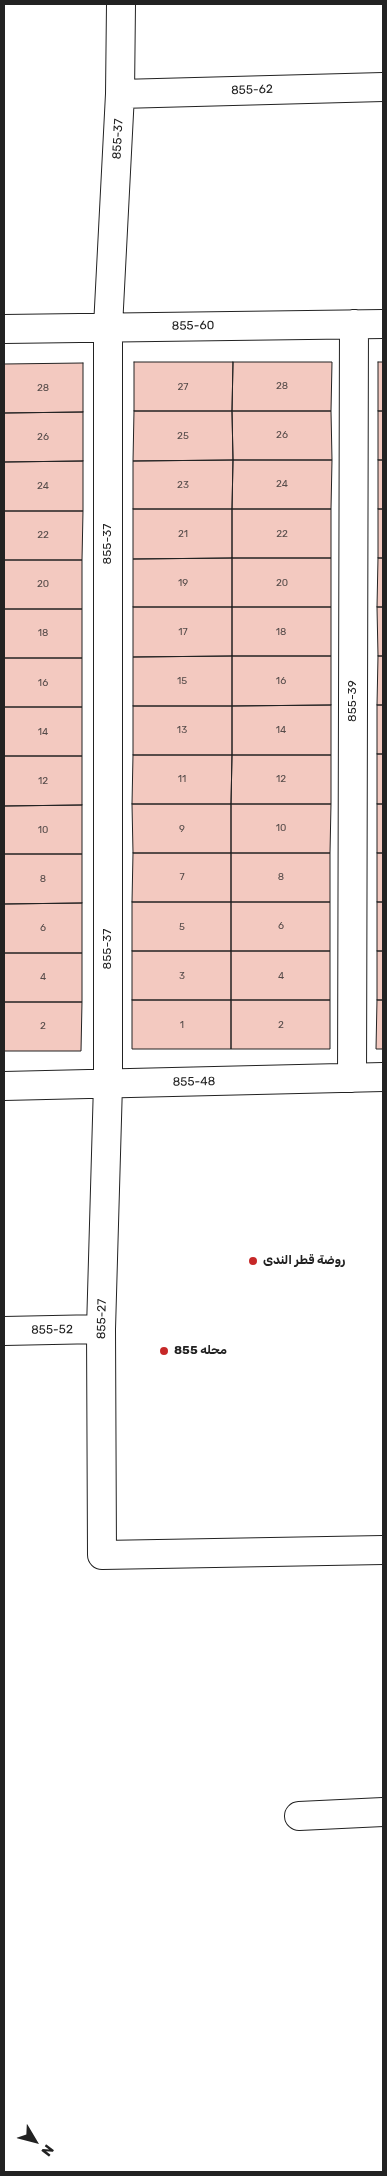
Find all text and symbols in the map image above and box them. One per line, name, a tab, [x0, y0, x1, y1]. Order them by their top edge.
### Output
street label: 855-62	[231, 82, 273, 98]
street label: 855-37	[110, 118, 126, 160]
street label: 855-60	[172, 318, 214, 334]
house number: 28	[276, 380, 288, 392]
house number: 27	[178, 381, 188, 393]
house number: 28	[37, 382, 49, 394]
house number: 26	[276, 429, 288, 441]
house number: 25	[177, 430, 189, 442]
house number: 26	[37, 431, 49, 443]
house number: 24	[276, 478, 288, 490]
house number: 23	[177, 479, 189, 491]
house number: 24	[37, 480, 49, 492]
street label: 855-37	[101, 524, 115, 564]
house number: 21	[178, 528, 188, 540]
house number: 22	[276, 528, 288, 540]
house number: 22	[37, 529, 49, 541]
house number: 19	[178, 577, 188, 589]
house number: 20	[276, 577, 288, 589]
house number: 20	[37, 578, 49, 590]
house number: 17	[178, 626, 188, 638]
house number: 18	[276, 626, 286, 638]
house number: 18	[38, 627, 48, 639]
house number: 15	[177, 675, 187, 687]
house number: 16	[276, 675, 286, 687]
house number: 16	[38, 677, 48, 689]
street label: 855-39	[346, 680, 360, 722]
house number: 13	[177, 724, 187, 736]
house number: 14	[276, 724, 286, 736]
house number: 14	[38, 726, 48, 738]
house number: 11	[178, 773, 186, 785]
house number: 12	[276, 773, 286, 785]
house number: 12	[38, 775, 48, 787]
house number: 10	[276, 822, 286, 834]
house number: 9	[179, 823, 185, 835]
house number: 10	[38, 824, 48, 836]
house number: 7	[179, 871, 185, 883]
house number: 8	[278, 871, 284, 883]
house number: 8	[40, 873, 46, 885]
house number: 6	[278, 920, 284, 932]
house number: 5	[179, 921, 185, 933]
house number: 6	[40, 922, 46, 934]
street label: 855-37	[101, 929, 115, 969]
house number: 3	[179, 970, 185, 982]
house number: 4	[278, 970, 284, 982]
house number: 4	[40, 971, 46, 983]
house number: 1	[180, 1019, 184, 1031]
house number: 2	[278, 1019, 284, 1031]
house number: 2	[40, 1020, 46, 1032]
street label: 855-48	[172, 1074, 216, 1090]
place label: روضة قطر الندى	[263, 1254, 345, 1268]
marker: روضة قطر الندى	[247, 1255, 259, 1267]
street label: 855-27	[94, 1299, 110, 1339]
street label: 855-52	[31, 1322, 73, 1338]
place label: محله 855	[174, 1344, 227, 1358]
marker: محله 855	[158, 1345, 170, 1357]
north arrow	[10, 2116, 60, 2166]
text: N	[38, 2141, 57, 2159]

